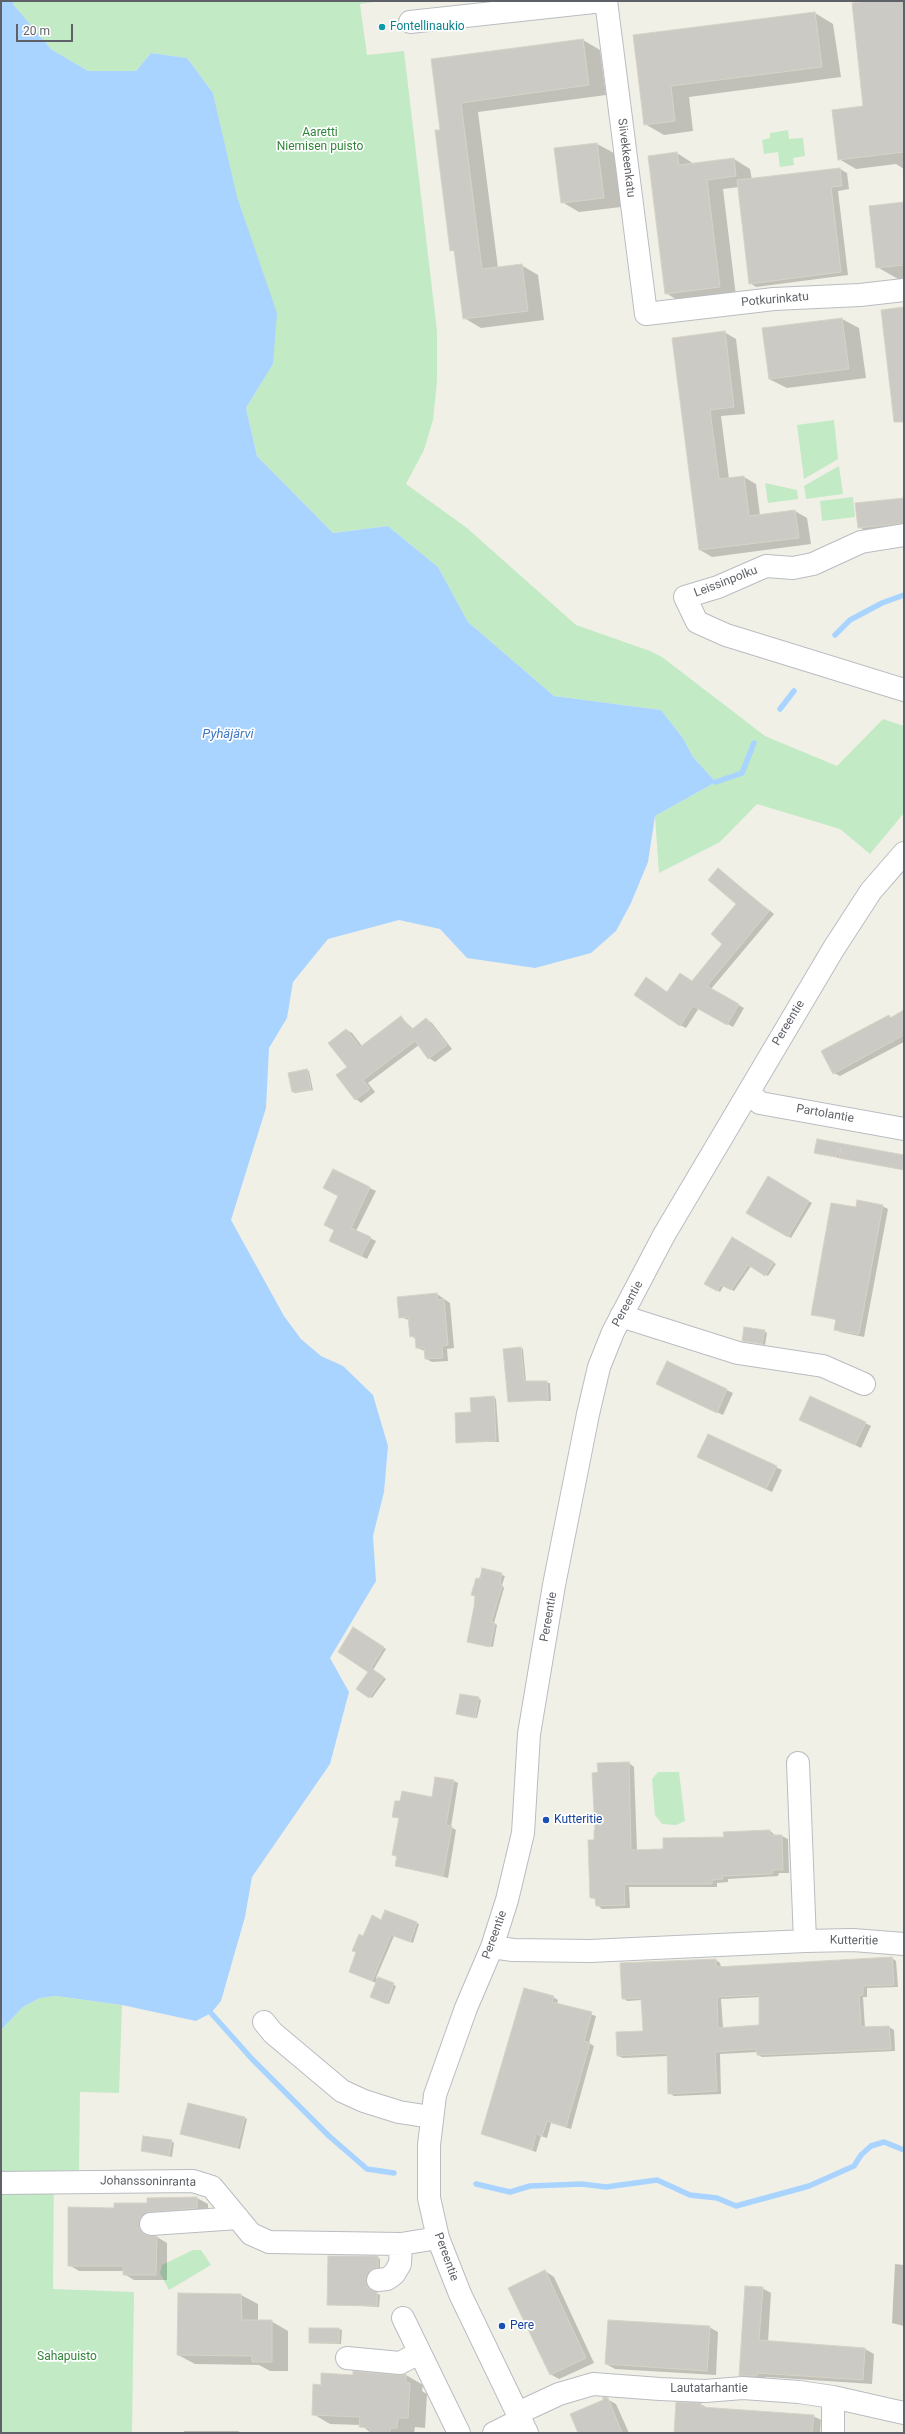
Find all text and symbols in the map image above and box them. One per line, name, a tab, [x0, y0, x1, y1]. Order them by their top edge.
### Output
scale bar	[18, 16, 75, 42]
place label: Fontellinaukio	[390, 20, 465, 34]
marker: Fontellinaukio	[377, 22, 387, 32]
text: 20 m	[23, 24, 50, 38]
street label: Siivekkeenkatu	[614, 118, 638, 198]
park label: Aaretti Niemisen puisto	[277, 126, 363, 154]
street label: Potkurinkatu	[741, 290, 809, 310]
street label: Leissinpolku	[692, 563, 760, 601]
water label: Pyhäjärvi	[202, 727, 254, 743]
street label: Pereentie	[770, 998, 808, 1048]
street label: Partolantie	[795, 1102, 855, 1126]
street label: Pereentie	[609, 1278, 647, 1330]
street label: Pereentie	[538, 1591, 560, 1643]
place label: Kutteritie	[554, 1813, 602, 1827]
marker: Kutteritie	[541, 1815, 551, 1825]
street label: Pereentie	[480, 1909, 510, 1961]
street label: Kutteritie	[830, 1933, 878, 1949]
street label: Johanssoninranta	[100, 2174, 196, 2190]
street label: Pereentie	[431, 2231, 461, 2283]
place label: Pere	[510, 2319, 534, 2333]
marker: Pere	[497, 2321, 507, 2331]
park label: Sahapuisto	[37, 2350, 97, 2364]
street label: Lautatarhantie	[670, 2382, 748, 2396]

